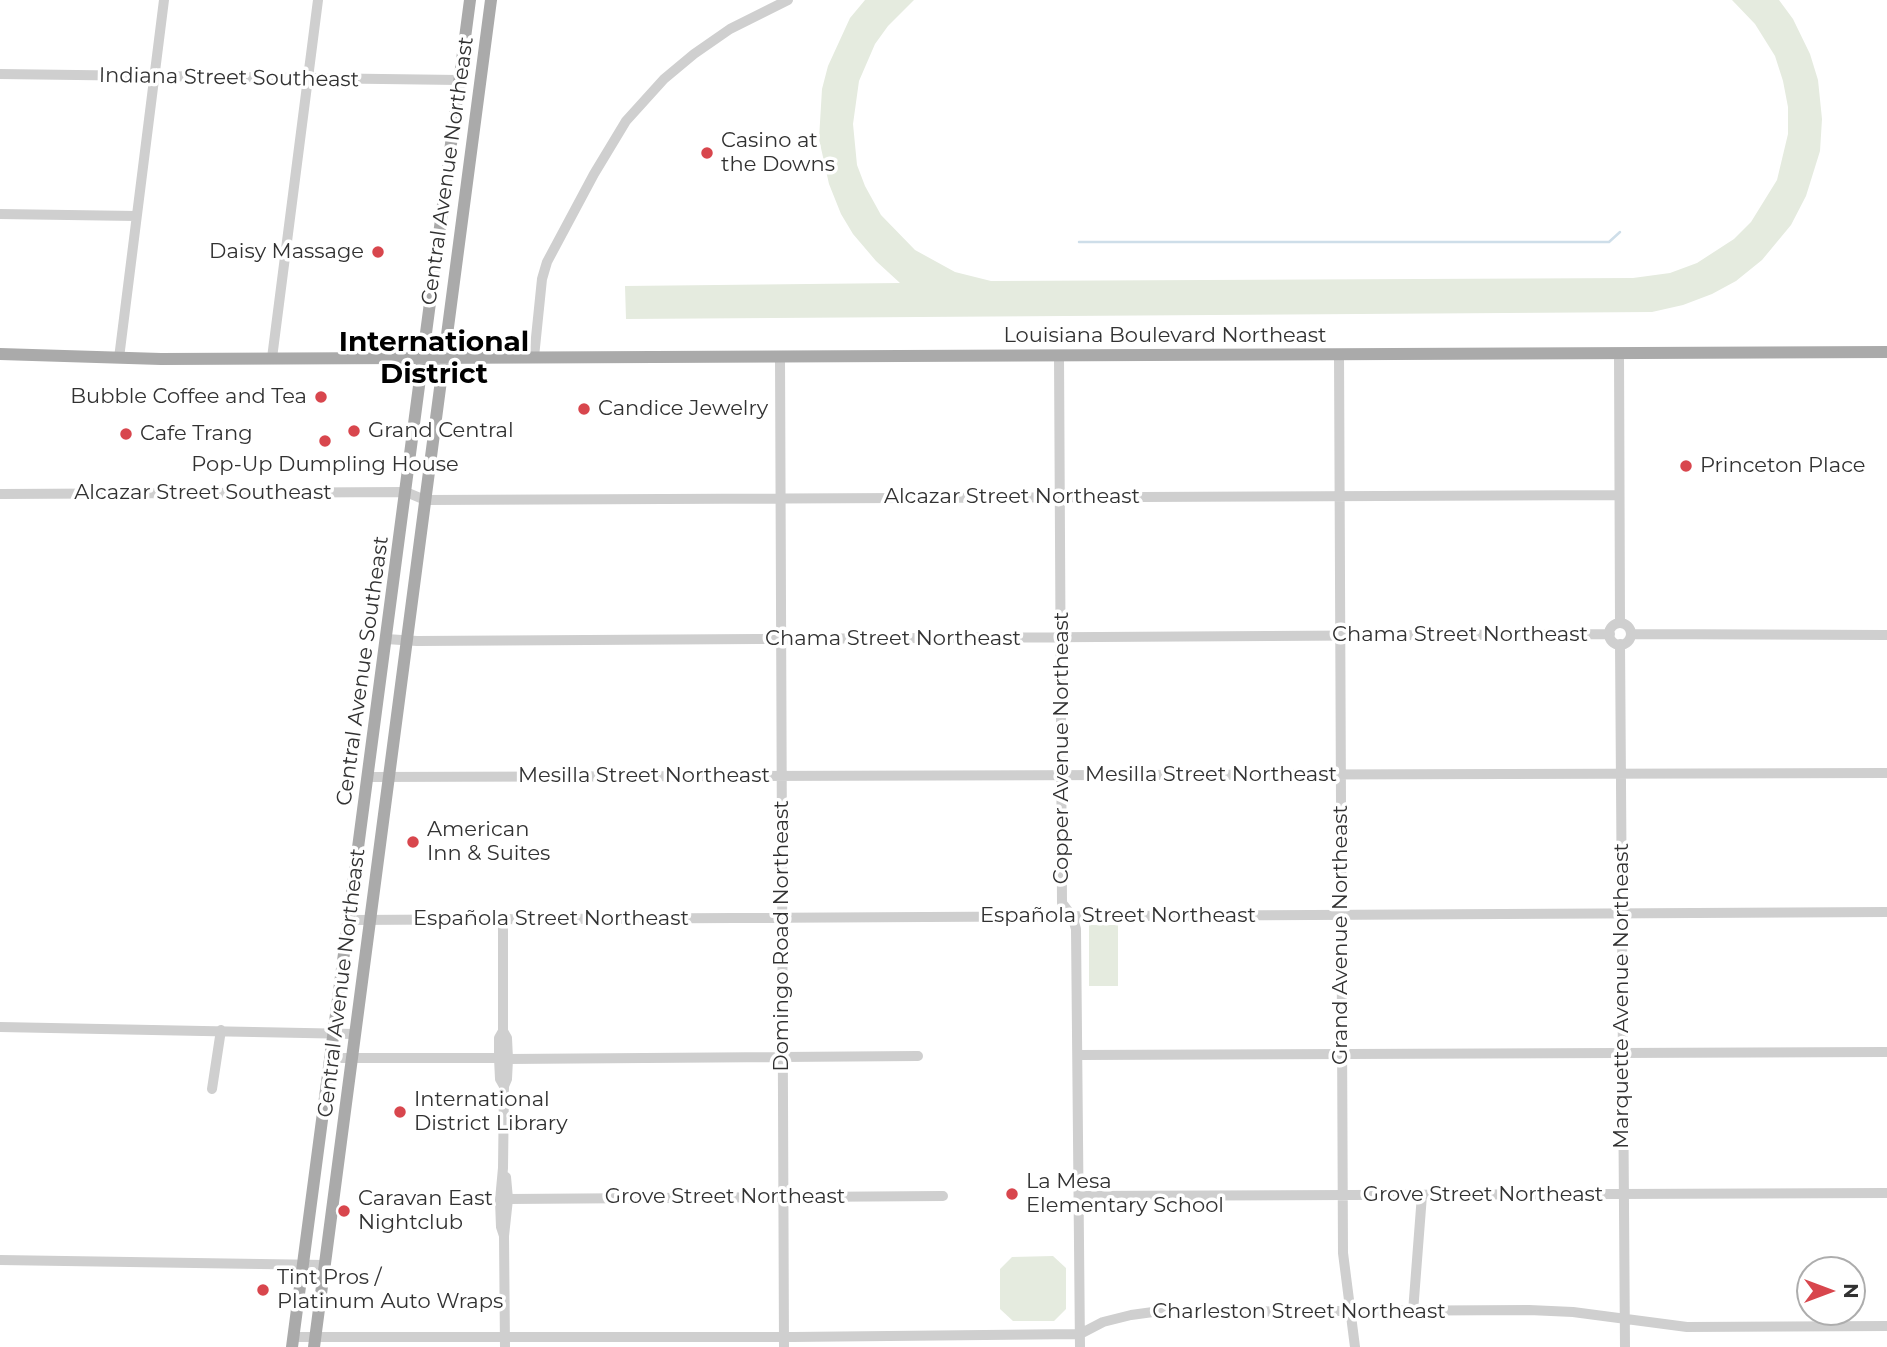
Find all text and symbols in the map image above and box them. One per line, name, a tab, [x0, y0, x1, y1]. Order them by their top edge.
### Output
street label: Central Avenue Northeast	[417, 35, 479, 307]
street label: Indiana Street Southeast	[99, 63, 359, 93]
place label: Casino at the Downs	[721, 128, 835, 178]
marker: Casino at the Downs	[699, 145, 715, 161]
place label: Daisy Massage	[209, 239, 364, 265]
marker: Daisy Massage	[370, 244, 386, 260]
street label: Louisiana Boulevard Northeast	[1003, 323, 1327, 349]
district label: International District	[339, 326, 529, 392]
place label: Bubble Coffee and Tea	[70, 384, 307, 410]
marker: Bubble Coffee and Tea	[313, 389, 329, 405]
place label: Candice Jewelry	[598, 396, 768, 422]
marker: Candice Jewelry	[576, 401, 592, 417]
place label: Grand Central	[368, 418, 514, 444]
place label: Cafe Trang	[140, 421, 253, 447]
marker: Grand Central	[346, 423, 362, 439]
marker: Cafe Trang	[118, 426, 134, 442]
marker: Pop-Up Dumpling House	[317, 433, 333, 449]
place label: Pop-Up Dumpling House	[191, 452, 459, 478]
place label: Princeton Place	[1700, 453, 1865, 479]
marker: Princeton Place	[1678, 458, 1694, 474]
street label: Alcazar Street Southeast	[74, 480, 332, 506]
street label: Alcazar Street Northeast	[884, 484, 1140, 510]
street label: Central Avenue Southeast	[332, 535, 394, 807]
street label: Copper Avenue Northeast	[1049, 612, 1075, 884]
street label: Chama Street Northeast	[1332, 622, 1588, 648]
street label: Chama Street Northeast	[765, 626, 1021, 652]
street label: Mesilla Street Northeast	[1085, 762, 1337, 788]
street label: Mesilla Street Northeast	[518, 763, 770, 789]
street label: Domingo Road Northeast	[769, 800, 795, 1072]
street label: Grand Avenue Northeast	[1328, 805, 1354, 1065]
place label: American Inn & Suites	[427, 817, 550, 867]
marker: American Inn & Suites	[405, 834, 421, 850]
street label: Marquette Avenue Northeast	[1609, 843, 1635, 1149]
street label: Central Avenue Northeast	[313, 847, 371, 1119]
street label: Española Street Northeast	[980, 903, 1256, 929]
street label: Española Street Northeast	[413, 906, 689, 932]
place label: International District Library	[414, 1087, 568, 1137]
marker: International District Library	[392, 1104, 408, 1120]
place label: La Mesa Elementary School	[1026, 1169, 1224, 1219]
street label: Grove Street Northeast	[1363, 1182, 1603, 1208]
street label: Grove Street Northeast	[605, 1184, 845, 1210]
place label: Caravan East Nightclub	[358, 1186, 493, 1236]
marker: La Mesa Elementary School	[1004, 1186, 1020, 1202]
marker: Caravan East Nightclub	[336, 1203, 352, 1219]
north arrow	[1796, 1256, 1866, 1326]
place label: Tint Pros / Platinum Auto Wraps	[277, 1265, 503, 1315]
marker: Tint Pros / Platinum Auto Wraps	[255, 1282, 271, 1298]
text: N	[1839, 1283, 1862, 1299]
street label: Charleston Street Northeast	[1152, 1299, 1446, 1325]

